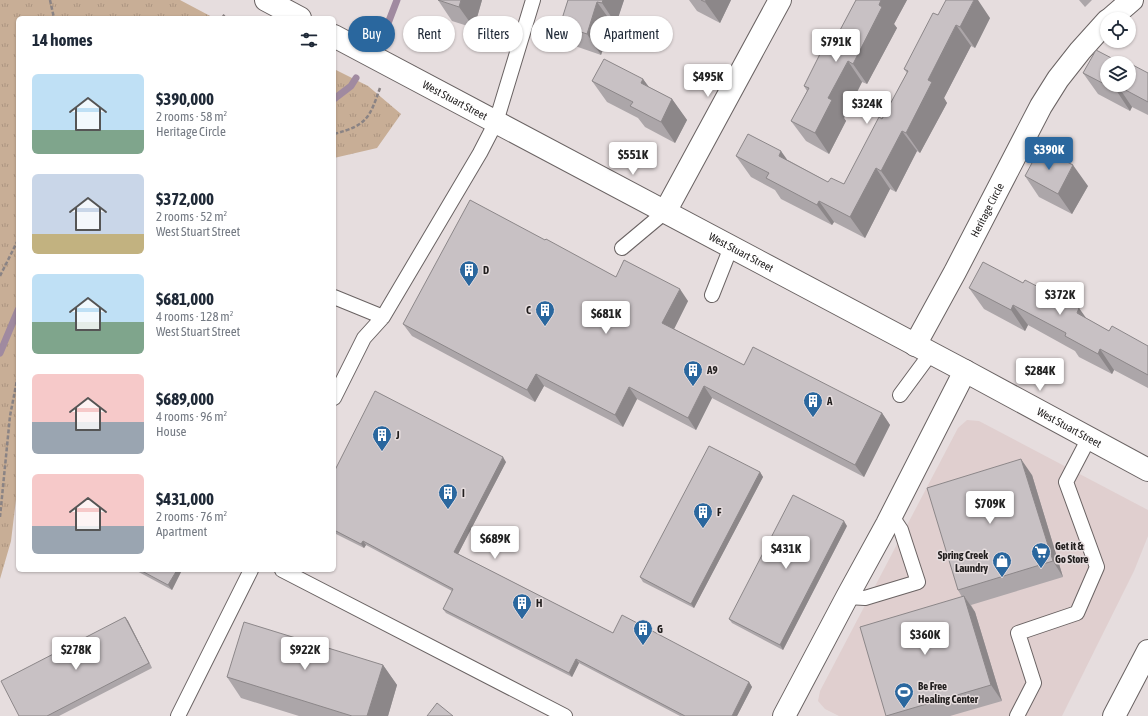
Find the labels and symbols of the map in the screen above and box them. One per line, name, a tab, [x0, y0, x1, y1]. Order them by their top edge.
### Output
pin: $791K	[808, 29, 864, 63]
pin: $495K	[680, 64, 736, 98]
street label: West Stuart Street	[421, 78, 489, 122]
pin: $324K	[839, 91, 895, 125]
pin: $390K	[1021, 137, 1077, 171]
pin: $551K	[605, 142, 661, 176]
street label: Heritage Circle	[968, 181, 1006, 239]
street label: West Stuart Street	[707, 230, 776, 274]
building icon: D	[458, 259, 480, 287]
place label: D	[483, 264, 489, 276]
pin: $372K	[1032, 282, 1088, 316]
building icon: C	[534, 299, 556, 327]
pin: $681K	[578, 301, 634, 335]
place label: C	[526, 304, 531, 316]
pin: $284K	[1012, 358, 1068, 392]
building icon: A9	[682, 359, 704, 387]
place label: A9	[706, 364, 718, 376]
building icon: A	[802, 390, 824, 418]
place label: A	[826, 395, 833, 407]
street label: West Stuart Street	[1035, 405, 1104, 450]
building icon: J	[371, 424, 393, 452]
place label: J	[395, 429, 400, 441]
building icon: I	[437, 482, 459, 510]
place label: I	[462, 487, 465, 499]
pin: $709K	[962, 491, 1018, 525]
building icon: F	[692, 501, 714, 529]
place label: F	[717, 506, 722, 518]
pin: $689K	[467, 526, 523, 560]
pin: $431K	[758, 536, 814, 570]
place label: Get it & Go Store	[1055, 540, 1089, 565]
supermarket icon: Get it & Go Store	[1030, 541, 1052, 569]
place label: Spring Creek Laundry	[938, 549, 988, 574]
shop icon: Spring Creek Laundry	[991, 550, 1013, 578]
building icon: H	[511, 592, 533, 620]
place label: H	[536, 597, 542, 609]
building icon: G	[632, 618, 654, 646]
pin: $360K	[897, 622, 953, 656]
place label: G	[657, 623, 663, 635]
pin: $278K	[48, 637, 104, 671]
pin: $922K	[277, 637, 333, 671]
place label: Be Free Healing Center	[918, 680, 979, 705]
sports icon: Be Free Healing Center	[893, 681, 915, 709]

